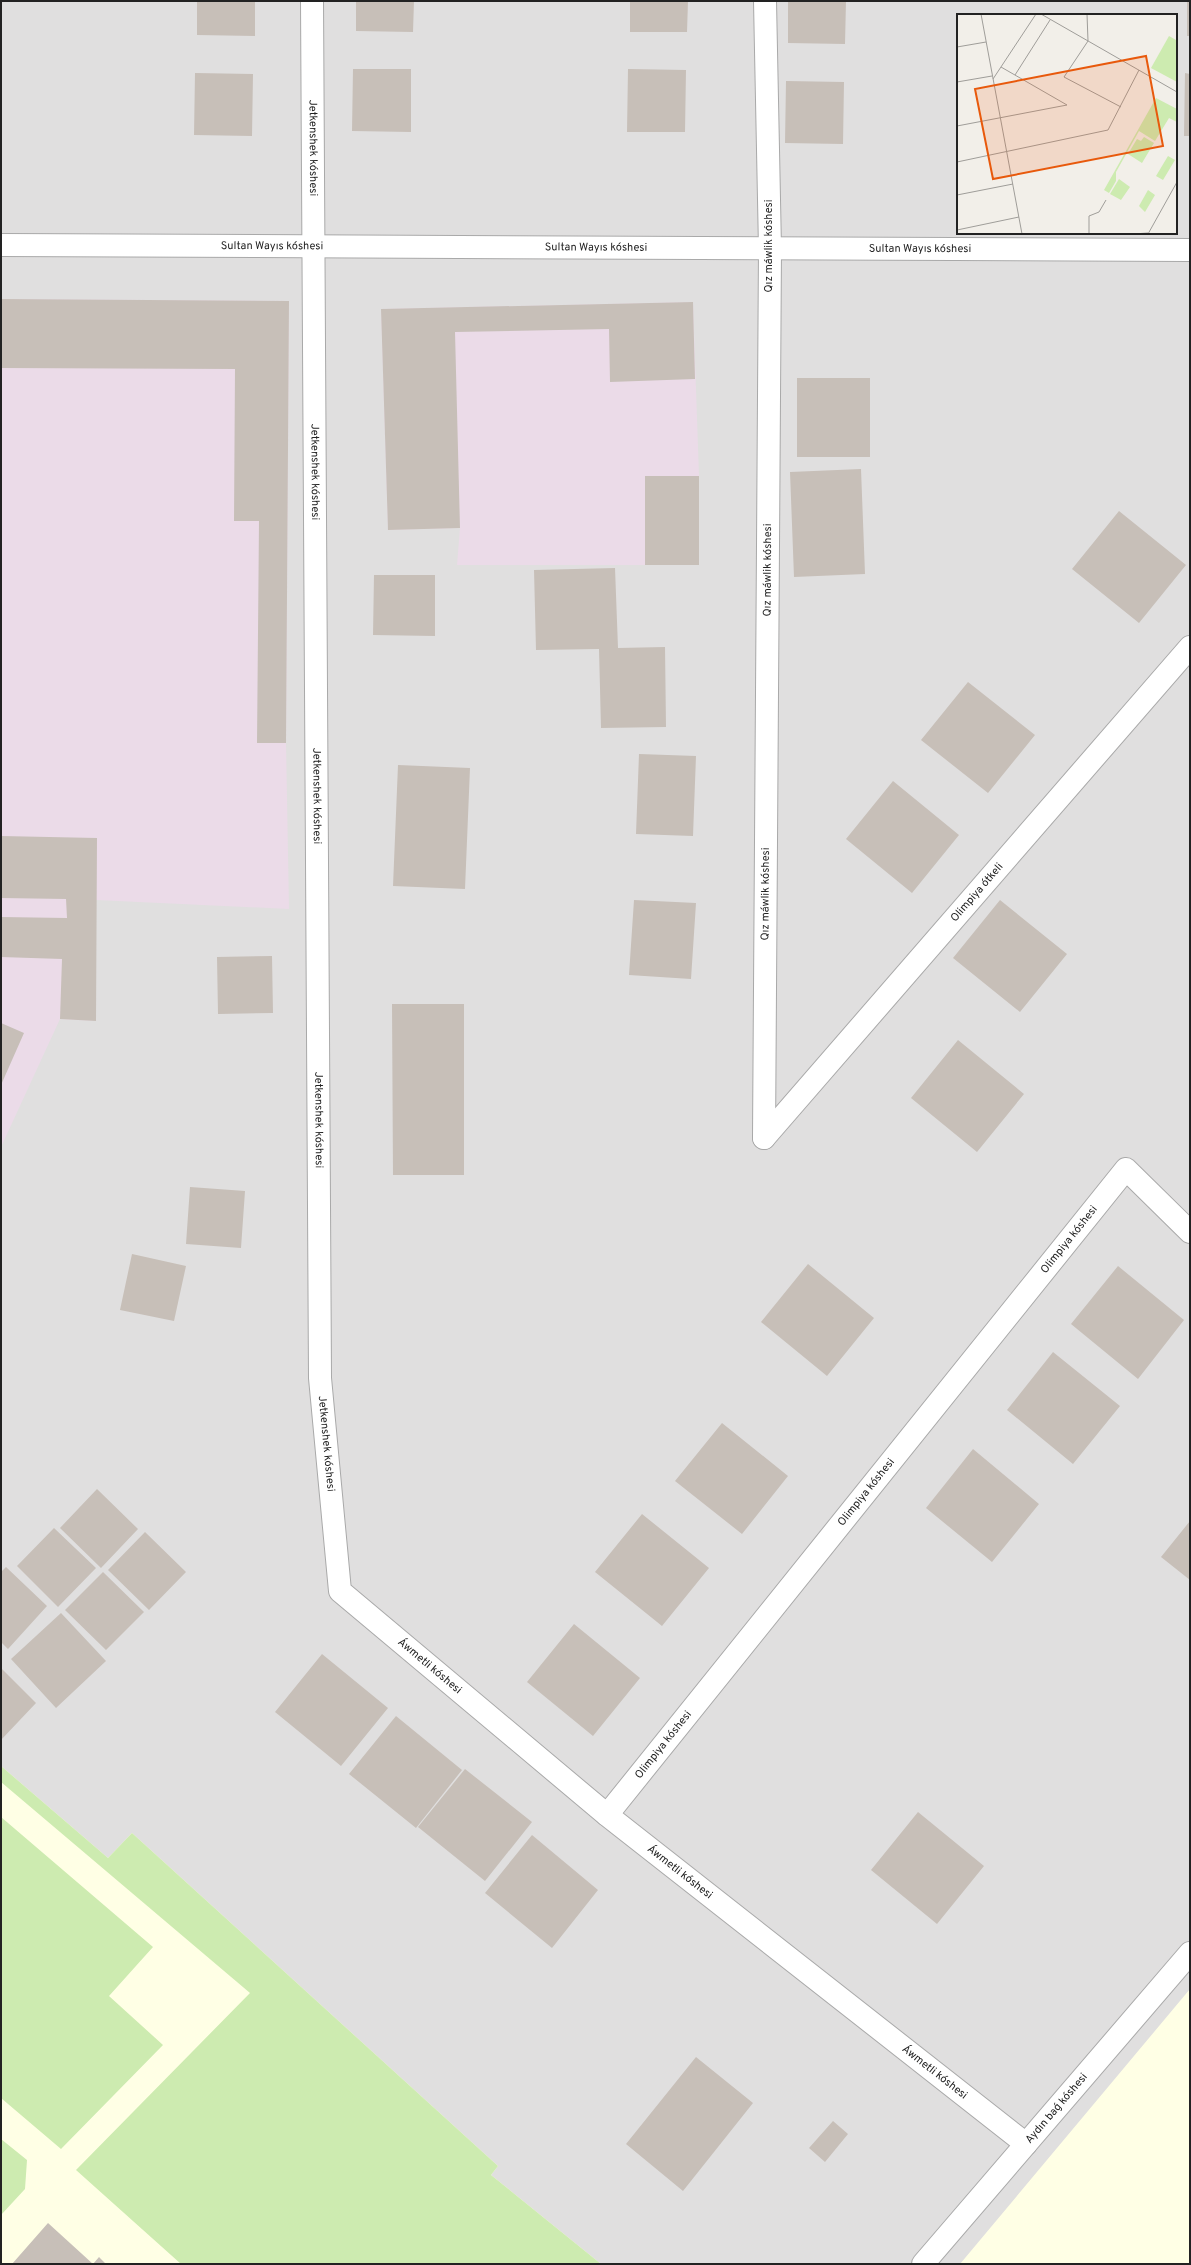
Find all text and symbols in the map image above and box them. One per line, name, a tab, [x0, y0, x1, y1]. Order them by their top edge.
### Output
inset map	[957, 14, 1177, 234]
street label: Jetkenshek kóshesi	[306, 100, 320, 196]
street label: Qız máwlik kóshesi	[762, 200, 776, 292]
street label: Sultan Wayıs kóshesi	[221, 239, 323, 253]
street label: Sultan Wayıs kóshesi	[545, 240, 647, 255]
street label: Sultan Wayıs kóshesi	[869, 242, 971, 256]
street label: Jetkenshek kóshesi	[307, 424, 322, 520]
street label: Qız máwlik kóshesi	[761, 523, 775, 617]
street label: Jetkenshek kóshesi	[309, 748, 324, 844]
street label: Qız máwlik kóshesi	[758, 847, 773, 941]
street label: Olimpiya ótkeli	[948, 860, 1006, 925]
street label: Jetkenshek kóshesi	[311, 1072, 326, 1168]
street label: Olimpiya kóshesi	[1038, 1203, 1101, 1276]
street label: Jetkenshek kóshesi	[315, 1395, 338, 1492]
street label: Olimpiya kóshesi	[835, 1455, 898, 1529]
street label: Áwmetli kóshesi	[395, 1635, 465, 1697]
street label: Olimpiya kóshesi	[632, 1708, 695, 1782]
street label: Áwmetli kóshesi	[644, 1841, 715, 1902]
street label: Áwmetli kóshesi	[899, 2041, 970, 2102]
street label: Aydın baǵ kóshesi	[1022, 2070, 1091, 2147]

